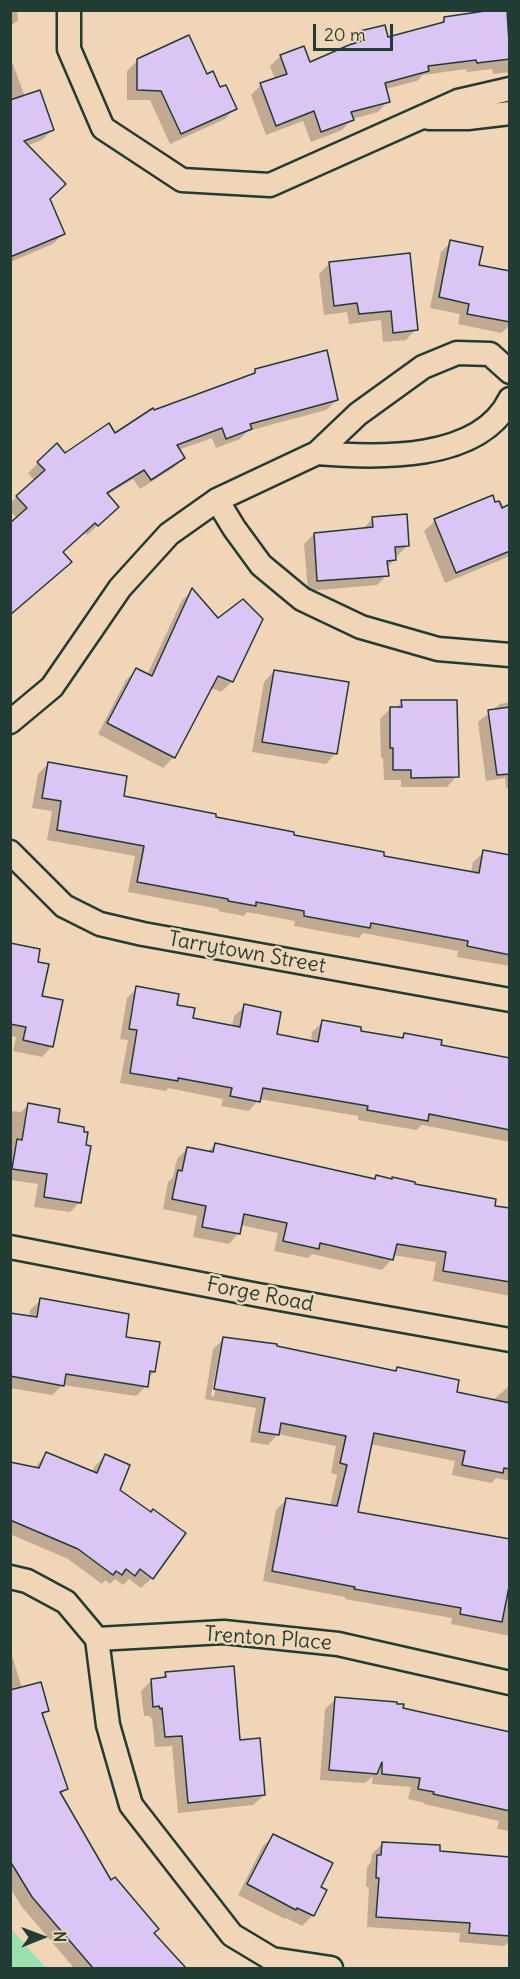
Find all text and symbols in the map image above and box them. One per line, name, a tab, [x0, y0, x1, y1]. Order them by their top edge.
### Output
scale bar	[316, 12, 396, 50]
text: 20 m	[324, 23, 366, 46]
street label: Tarrytown Street	[166, 927, 328, 979]
street label: Forge Road	[204, 1272, 316, 1318]
street label: Trenton Place	[203, 1622, 333, 1656]
north arrow	[12, 1907, 72, 1967]
text: N	[50, 1931, 70, 1942]

